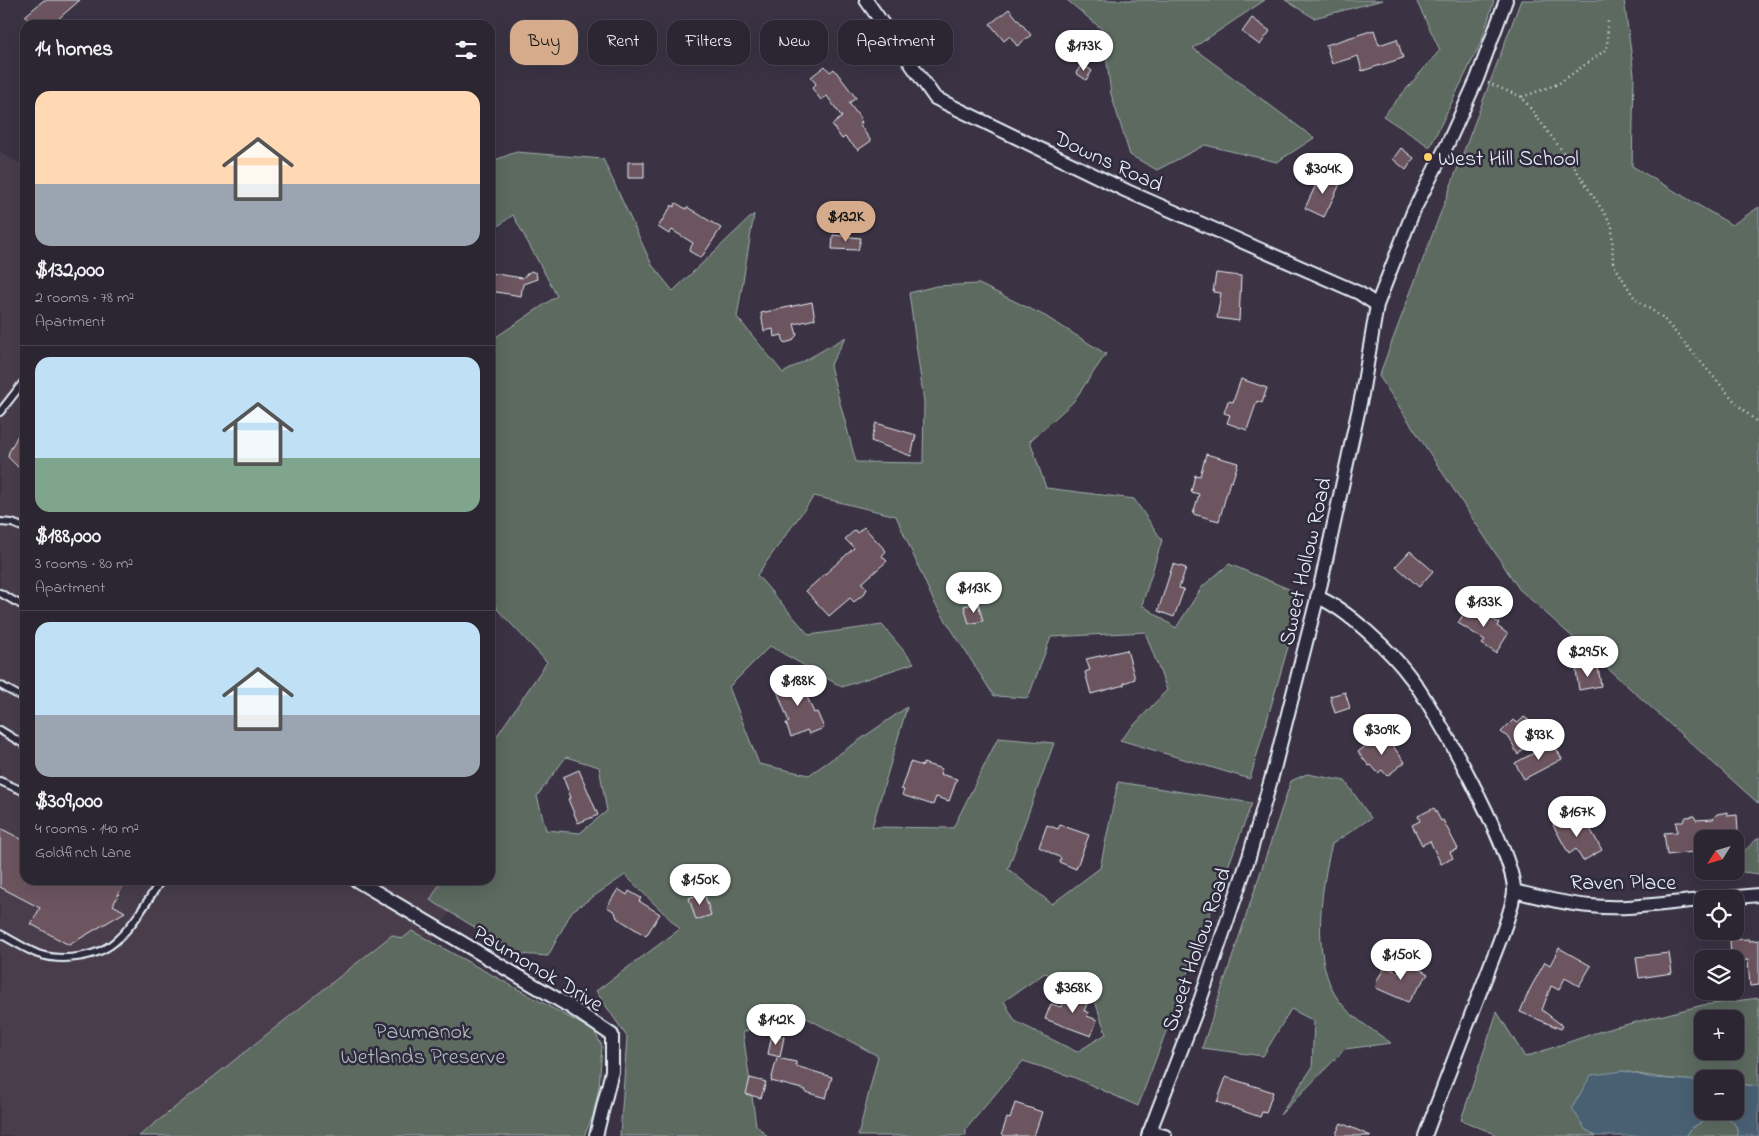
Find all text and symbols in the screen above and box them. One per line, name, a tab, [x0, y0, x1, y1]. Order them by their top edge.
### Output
chip: Buy	[510, 20, 578, 65]
chip: Rent	[588, 20, 657, 65]
chip: Filters	[667, 20, 750, 65]
chip: New	[760, 20, 828, 65]
chip: Apartment	[838, 20, 953, 65]
pin: $173K	[1049, 30, 1119, 72]
text: $173K	[1066, 34, 1102, 58]
text: 14 homes	[35, 35, 113, 65]
icon: filters	[452, 36, 480, 64]
street label: Downs Road	[1047, 123, 1168, 202]
icon: home	[213, 124, 303, 214]
place label: West Hill School	[1438, 144, 1579, 176]
marker: West Hill School	[1422, 151, 1434, 163]
pin: $304K	[1288, 152, 1358, 195]
text: $304K	[1304, 157, 1342, 181]
pin: $132K	[811, 200, 881, 243]
text: $132K	[827, 205, 865, 229]
text: $132,000	[35, 256, 104, 286]
text: 2 rooms · 78 m²	[35, 286, 134, 310]
text: Apartment	[35, 310, 105, 334]
icon: home	[213, 389, 303, 479]
street label: Sweet Hollow Road	[1272, 475, 1342, 649]
text: $188,000	[35, 522, 101, 552]
text: 3 rooms · 80 m²	[35, 552, 133, 576]
pin: $113K	[939, 572, 1009, 614]
text: Apartment	[35, 576, 105, 600]
text: $113K	[957, 576, 991, 600]
pin: $133K	[1449, 586, 1519, 628]
text: $133K	[1466, 590, 1502, 614]
pin: $295K	[1553, 636, 1623, 678]
text: $295K	[1568, 640, 1608, 664]
icon: home	[213, 654, 303, 744]
pin: $188K	[763, 664, 833, 707]
text: $188K	[781, 669, 815, 693]
pin: $309K	[1347, 714, 1417, 756]
text: $309K	[1364, 718, 1400, 742]
pin: $93K	[1509, 718, 1569, 761]
text: $93K	[1525, 723, 1553, 747]
text: $309,000	[35, 787, 103, 817]
pin: $167K	[1542, 796, 1612, 838]
text: $167K	[1559, 800, 1595, 824]
text: 4 rooms · 140 m²	[35, 817, 139, 841]
north arrow	[1694, 830, 1744, 880]
map controls	[1694, 830, 1744, 1120]
text: Goldfinch Lane	[35, 841, 131, 865]
pin: $150K	[665, 864, 735, 906]
street label: Sweet Hollow Road	[1155, 864, 1241, 1036]
text: $150K	[681, 868, 719, 892]
street label: Raven Place	[1570, 868, 1676, 900]
button: locate	[1694, 890, 1744, 940]
street label: Paumonok Drive	[466, 918, 609, 1021]
pin: $150K	[1366, 938, 1436, 981]
text: $150K	[1382, 943, 1420, 967]
button: layers	[1694, 950, 1744, 1000]
pin: $368K	[1038, 972, 1108, 1014]
text: $368K	[1054, 976, 1092, 1000]
pin: $142K	[741, 1004, 811, 1046]
text: $142K	[757, 1008, 795, 1032]
button: +	[1694, 1010, 1744, 1060]
park label: Paumanok Wetlands Preserve	[341, 1017, 506, 1074]
button: −	[1694, 1070, 1744, 1120]

